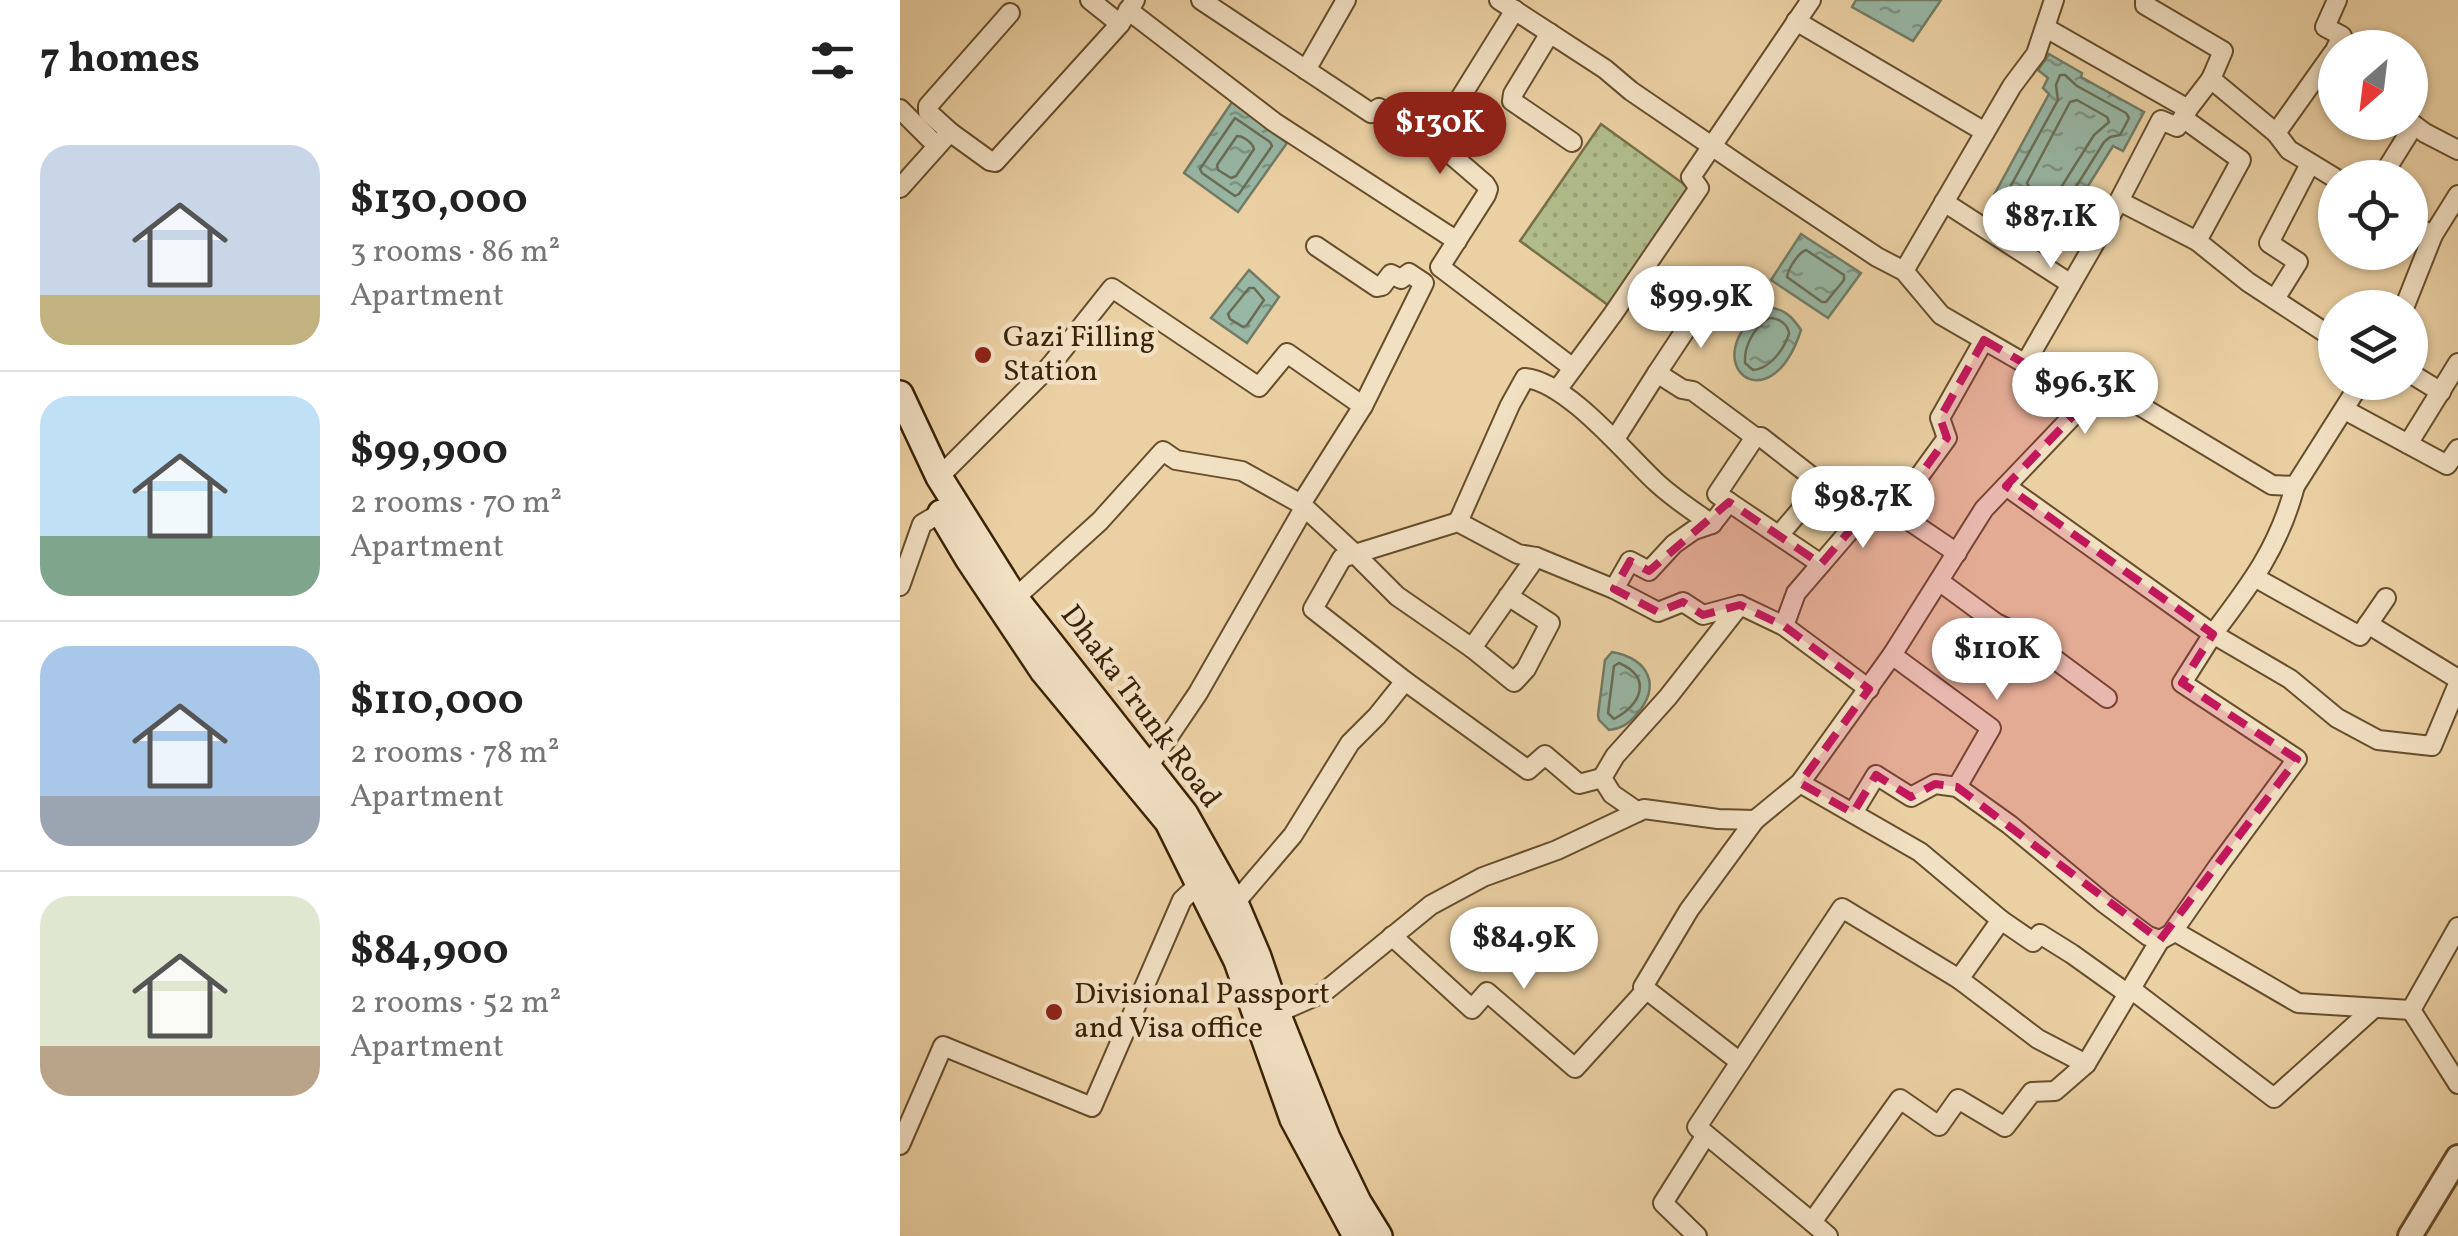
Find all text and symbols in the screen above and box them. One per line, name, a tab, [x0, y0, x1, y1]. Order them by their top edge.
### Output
north arrow	[2318, 30, 2428, 140]
map controls	[2318, 30, 2428, 400]
text: 7 homes	[40, 31, 200, 90]
icon: filters	[805, 33, 860, 88]
pin: $130K	[1370, 92, 1510, 177]
text: $130K	[1395, 102, 1485, 146]
button: locate	[2318, 160, 2428, 270]
text: $130,000	[350, 172, 528, 231]
icon: home	[120, 185, 240, 305]
pin: $87.1K	[1970, 186, 2132, 271]
text: $87.1K	[2005, 196, 2097, 240]
text: 3 rooms · 86 m²	[350, 231, 560, 275]
pin: $99.9K	[1620, 266, 1782, 351]
text: Apartment	[350, 275, 504, 319]
text: $99.9K	[1649, 276, 1753, 320]
button: layers	[2318, 290, 2428, 400]
place label: Gazi Filling Station	[1003, 317, 1155, 393]
marker: Gazi Filling Station	[972, 344, 994, 366]
pin: $96.3K	[2004, 352, 2166, 437]
text: $96.3K	[2034, 362, 2136, 406]
text: $99,900	[350, 423, 508, 482]
icon: home	[120, 436, 240, 556]
pin: $98.7K	[1782, 466, 1944, 551]
text: $98.7K	[1813, 476, 1913, 520]
text: 2 rooms · 70 m²	[350, 482, 562, 526]
text: Apartment	[350, 526, 504, 570]
street label: Dhaka Trunk Road	[1050, 597, 1230, 817]
pin: $110K	[1927, 618, 2067, 703]
text: $110K	[1954, 628, 2040, 672]
text: $110,000	[350, 673, 524, 732]
icon: home	[120, 686, 240, 806]
text: 2 rooms · 78 m²	[350, 732, 560, 776]
text: Apartment	[350, 776, 504, 820]
pin: $84.9K	[1443, 907, 1605, 992]
text: $84.9K	[1472, 917, 1576, 961]
text: $84,900	[350, 923, 509, 982]
icon: home	[120, 936, 240, 1056]
place label: Divisional Passport and Visa office	[1074, 974, 1330, 1050]
text: 2 rooms · 52 m²	[350, 982, 561, 1026]
marker: Divisional Passport and Visa office	[1043, 1001, 1065, 1023]
text: Apartment	[350, 1026, 504, 1070]

